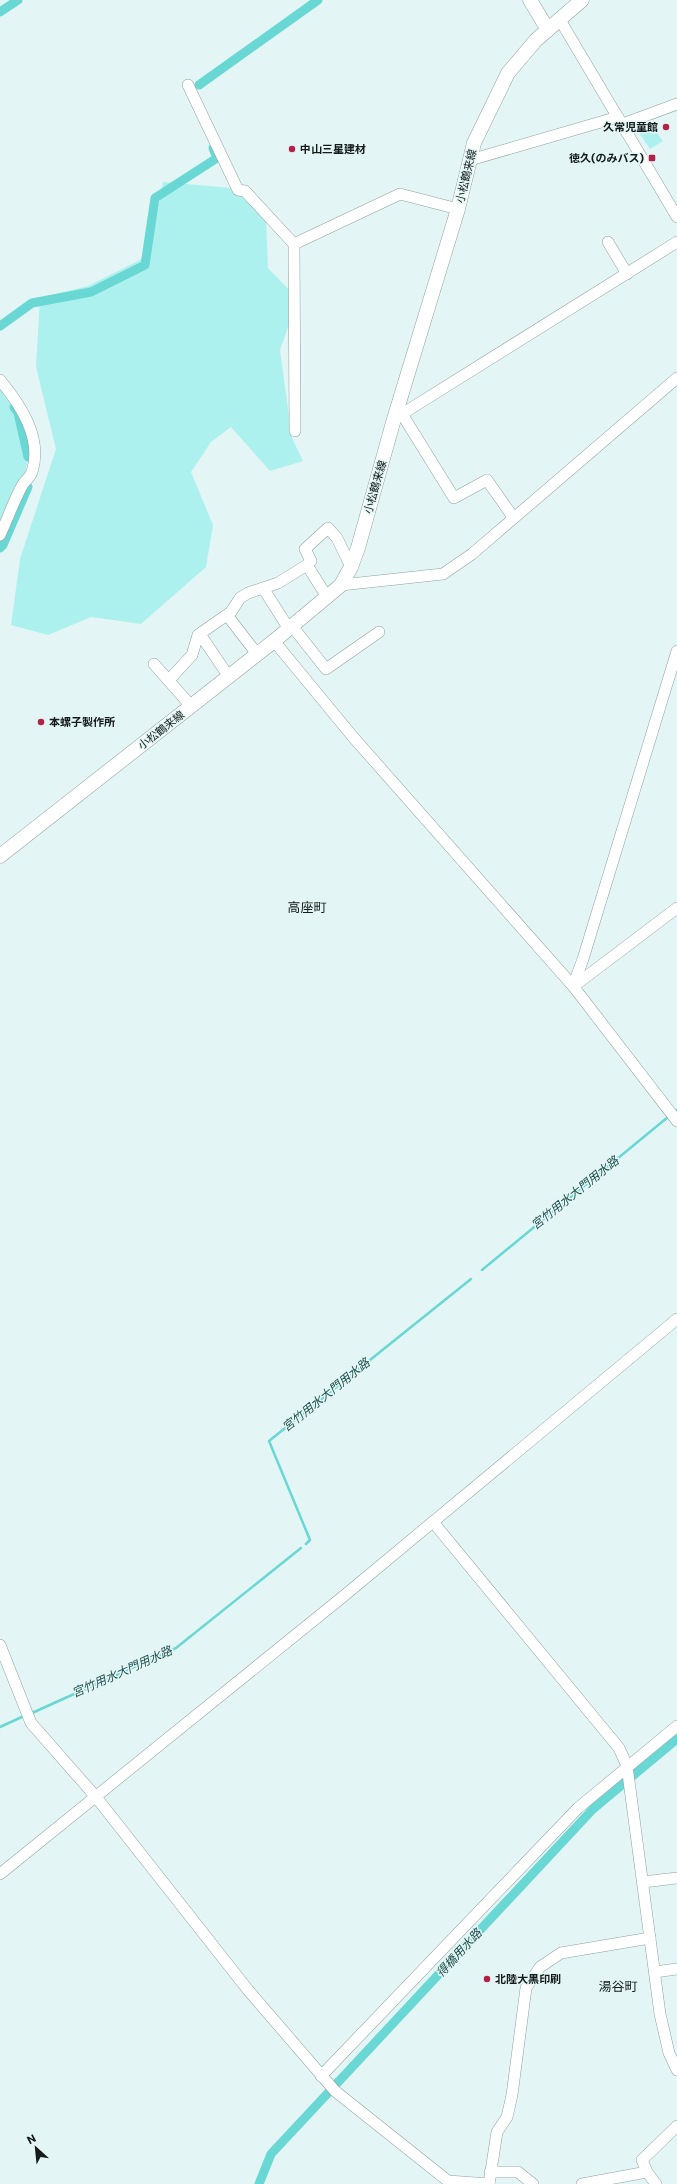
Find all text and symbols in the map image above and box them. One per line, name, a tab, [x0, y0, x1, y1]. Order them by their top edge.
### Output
place label: 久常児童館	[603, 120, 658, 133]
marker: 久常児童館	[661, 122, 671, 132]
place label: 中山三星建材	[300, 142, 366, 155]
marker: 中山三星建材	[287, 144, 297, 154]
street label: 小松鶴来線	[453, 148, 478, 204]
place label: 徳久(のみバス)	[569, 151, 644, 164]
marker: 徳久(のみバス)	[647, 153, 657, 163]
street label: 小松鶴来線	[361, 459, 388, 515]
street label: 小松鶴来線	[135, 708, 186, 752]
place label: 本螺子製作所	[49, 715, 115, 728]
marker: 本螺子製作所	[36, 717, 46, 727]
district label: 高座町	[287, 899, 327, 915]
water label: 宮竹用水大門用水路	[528, 1152, 622, 1232]
water label: 宮竹用水大門用水路	[279, 1354, 373, 1434]
water label: 宮竹用水大門用水路	[69, 1642, 175, 1699]
water label: 得橋用水路	[433, 1925, 485, 1979]
place label: 北陸大黒印刷	[495, 1972, 561, 1985]
marker: 北陸大黒印刷	[482, 1974, 492, 1984]
district label: 湯谷町	[598, 1978, 638, 1994]
north arrow	[16, 2128, 56, 2168]
text: N	[25, 2131, 38, 2146]

